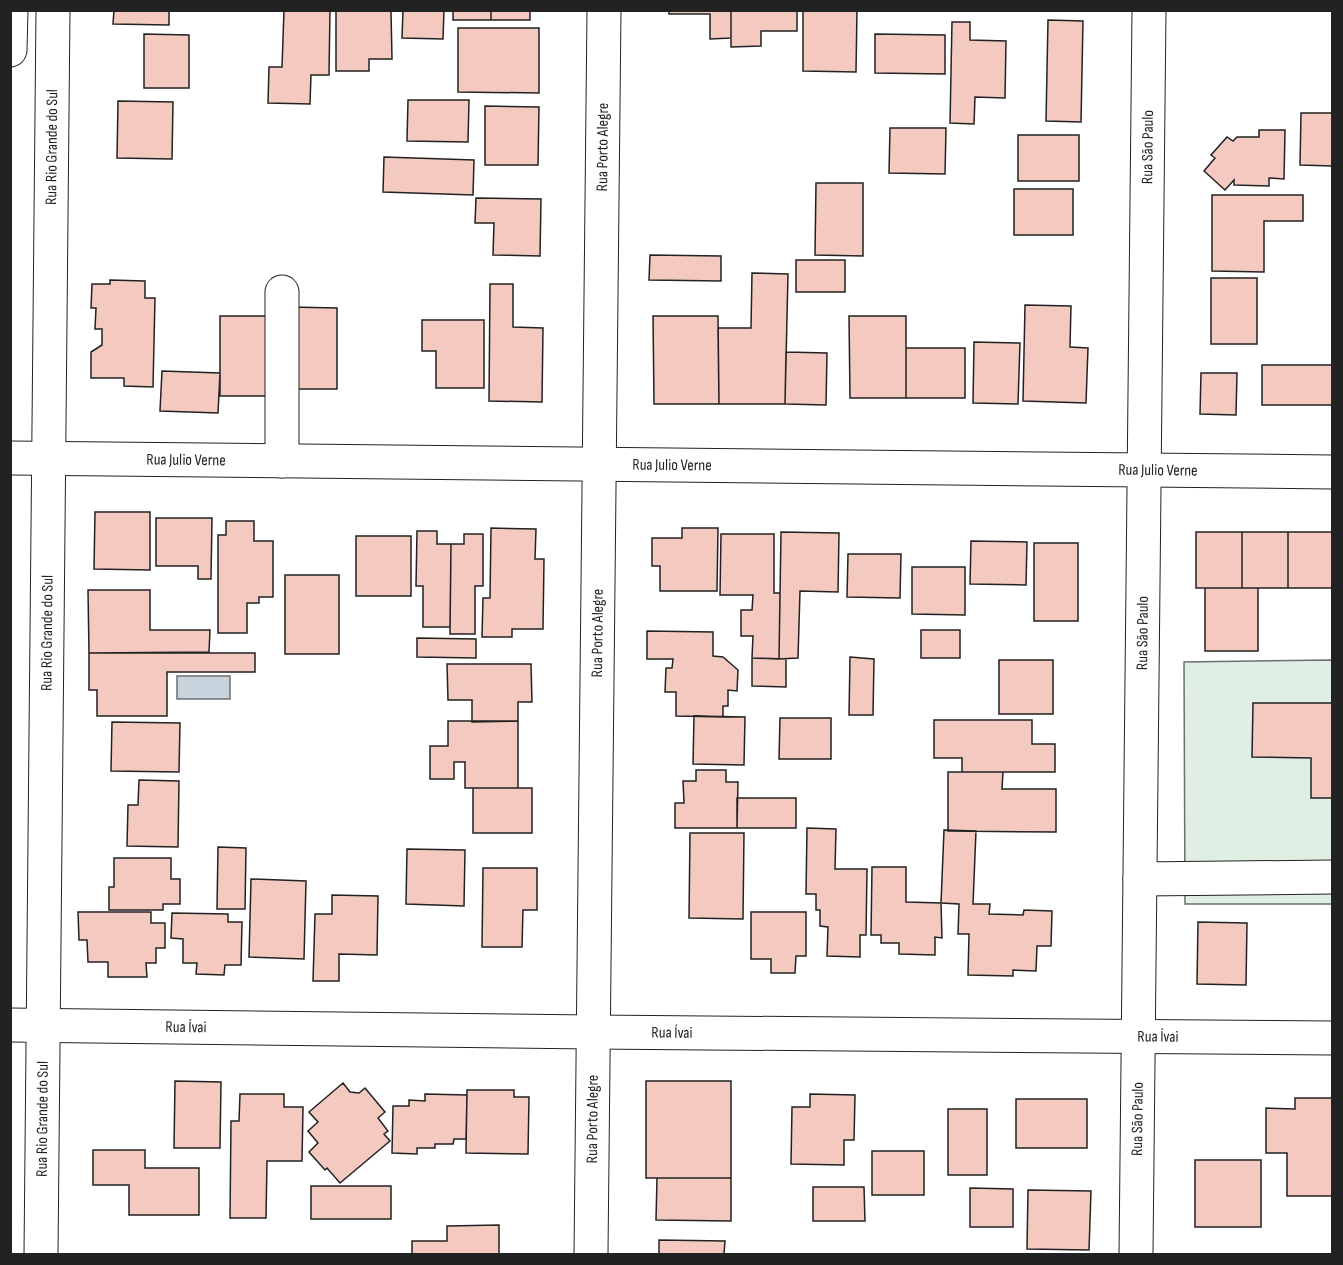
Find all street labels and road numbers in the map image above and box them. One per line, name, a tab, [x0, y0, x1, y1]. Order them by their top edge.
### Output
street label: Rua Rio Grande do Sul	[42, 89, 62, 205]
street label: Rua Porto Alegre	[593, 103, 613, 191]
street label: Rua São Paulo	[1138, 110, 1157, 184]
street label: Rua Julio Verne	[146, 450, 226, 470]
street label: Rua Julio Verne	[632, 455, 712, 475]
street label: Rua Julio Verne	[1118, 460, 1198, 480]
street label: Rua Rio Grande do Sul	[37, 575, 57, 691]
street label: Rua Porto Alegre	[588, 589, 607, 677]
street label: Rua São Paulo	[1133, 596, 1152, 670]
street label: Rua Ívai	[165, 1017, 207, 1037]
street label: Rua Ívai	[651, 1023, 693, 1042]
street label: Rua Ívai	[1137, 1027, 1179, 1046]
street label: Rua Rio Grande do Sul	[32, 1061, 52, 1177]
street label: Rua Porto Alegre	[582, 1075, 602, 1163]
street label: Rua São Paulo	[1128, 1082, 1147, 1156]

